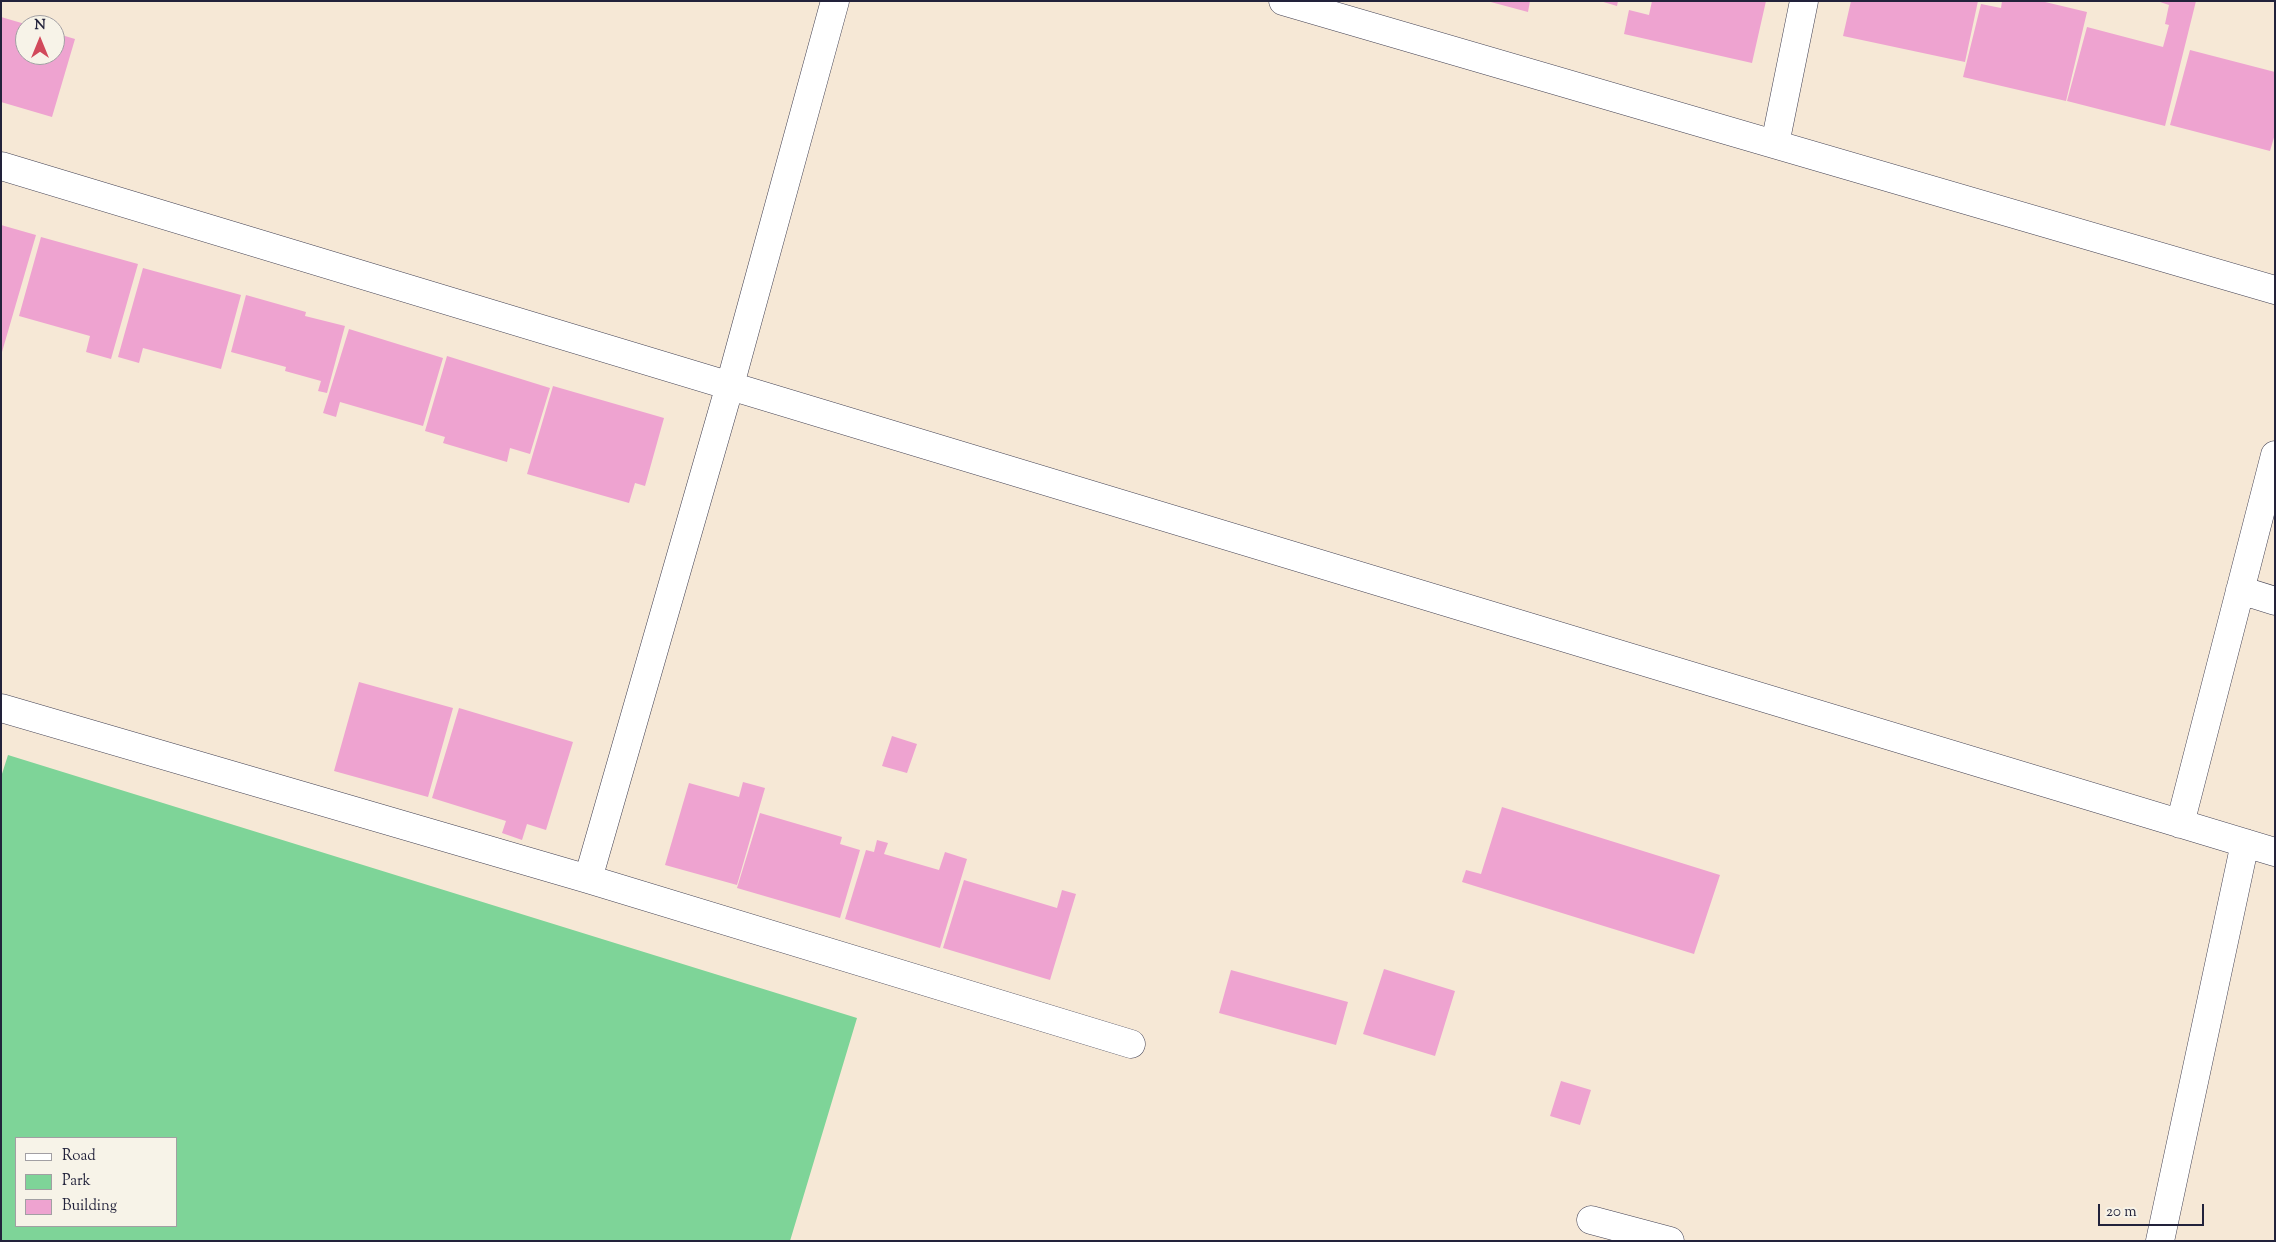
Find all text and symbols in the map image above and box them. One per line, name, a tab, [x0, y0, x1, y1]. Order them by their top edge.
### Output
north arrow	[15, 15, 65, 65]
text: N	[34, 16, 46, 36]
legend	[15, 1137, 178, 1227]
text: Road	[62, 1146, 96, 1167]
text: Park	[62, 1171, 91, 1192]
scale bar	[2101, 1194, 2207, 1226]
text: Building	[62, 1196, 117, 1217]
text: 20 m	[2106, 1202, 2137, 1223]

